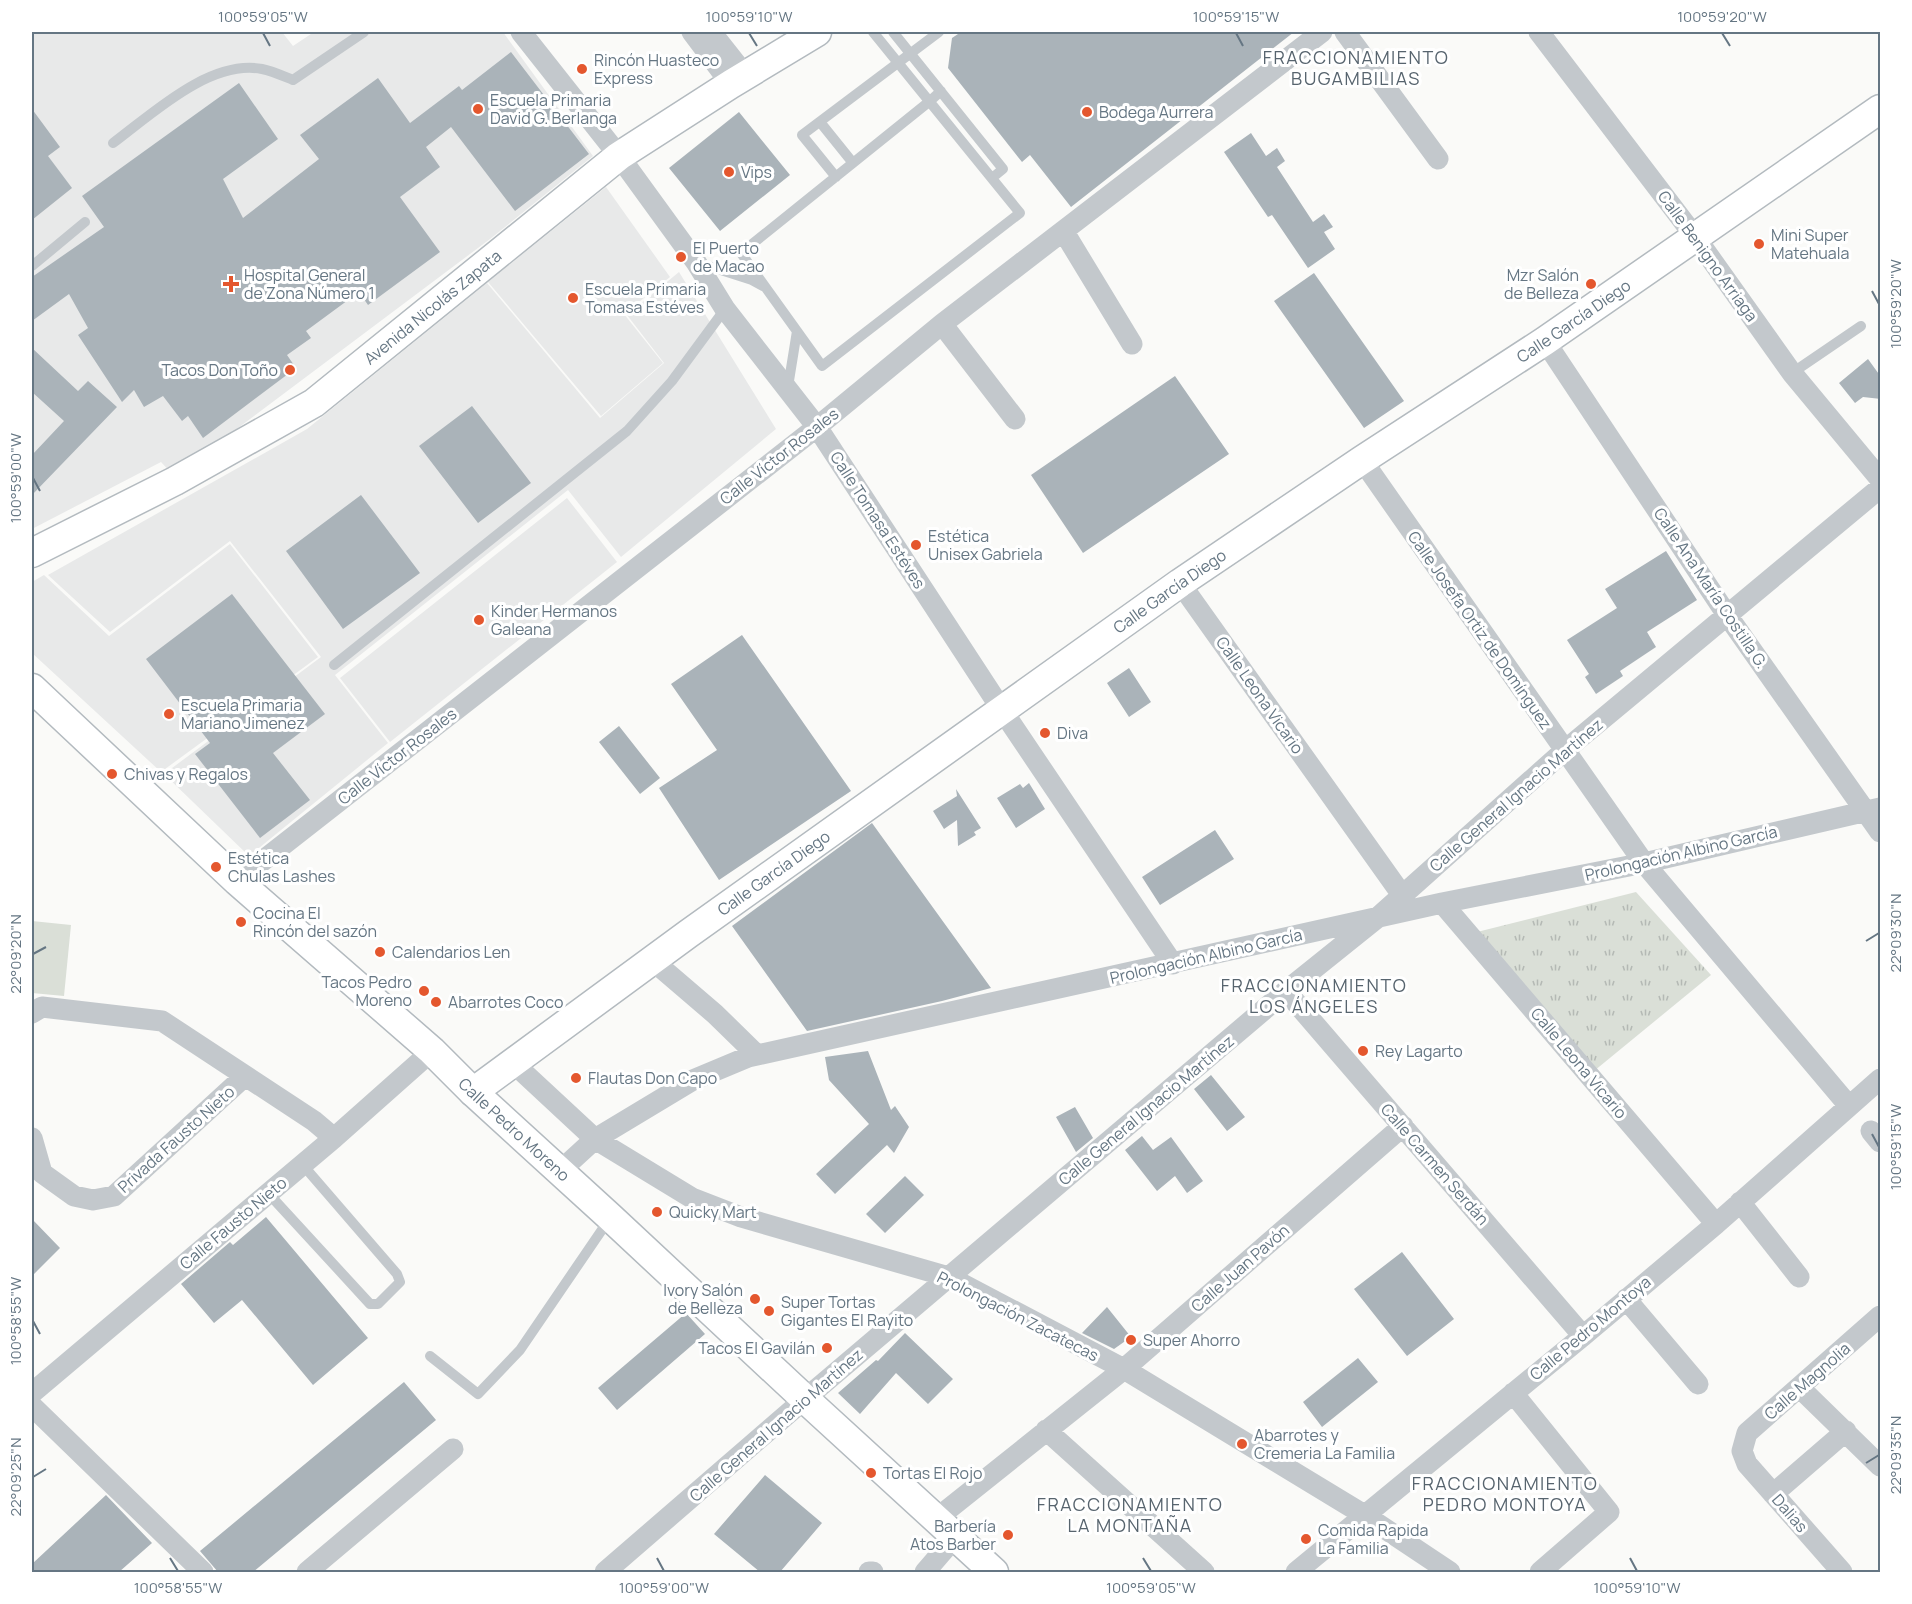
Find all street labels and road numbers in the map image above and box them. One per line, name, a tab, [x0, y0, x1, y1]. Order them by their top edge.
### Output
street label: Calle Benigno Arriaga	[1653, 186, 1763, 326]
street label: Avenida Nicolás Zapata	[359, 245, 506, 369]
street label: Calle García Diego	[1512, 274, 1635, 368]
street label: Calle Víctor Rosales	[715, 403, 843, 509]
street label: Calle Tomasa Estéves	[825, 447, 931, 593]
street label: Calle Ana María Costilla G.	[1649, 503, 1773, 673]
street label: Calle Josefa Ortiz de Domínguez	[1403, 526, 1557, 734]
street label: Calle García Diego	[1109, 544, 1231, 638]
street label: Calle Leona Vicario	[1211, 632, 1309, 758]
street label: Calle Víctor Rosales	[333, 703, 461, 809]
street label: Calle General Ignacio Martínez	[1425, 714, 1607, 876]
street label: Prolongación Albino García	[1583, 820, 1779, 886]
street label: Calle García Diego	[713, 825, 834, 921]
street label: Prolongación Albino García	[1108, 923, 1304, 989]
street label: Calle Leona Vicario	[1526, 1003, 1632, 1123]
street label: Calle General Ignacio Martínez	[1054, 1030, 1238, 1190]
street label: Calle Pedro Moreno	[454, 1073, 575, 1186]
street label: Privada Fausto Nieto	[113, 1081, 239, 1197]
street label: Calle Carmen Serdán	[1376, 1098, 1494, 1230]
street label: Calle Fausto Nieto	[175, 1172, 291, 1274]
street label: Calle Juan Pavón	[1186, 1219, 1294, 1317]
street label: Prolongación Zacatecas	[934, 1266, 1102, 1366]
street label: Calle Pedro Montoya	[1525, 1271, 1655, 1385]
street label: Calle Magnolia	[1759, 1337, 1855, 1425]
street label: Calle General Ignacio Martínez	[685, 1344, 867, 1506]
street label: Dalias	[1767, 1489, 1813, 1537]

